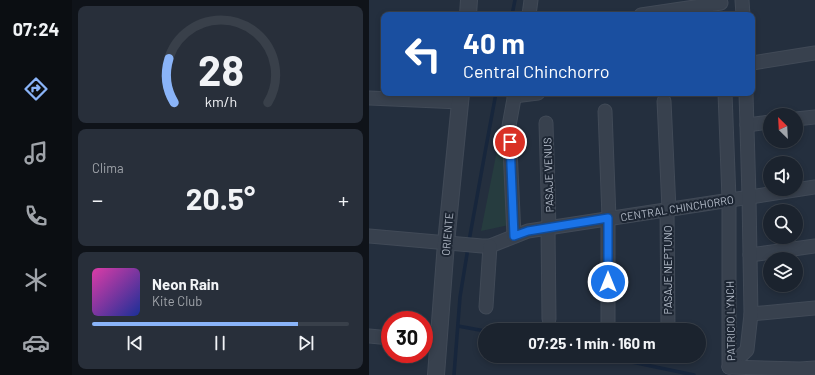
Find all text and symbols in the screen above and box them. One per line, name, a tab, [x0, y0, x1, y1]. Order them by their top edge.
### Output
text: 07:24	[13, 18, 59, 40]
text: 40 m	[463, 26, 525, 60]
icon: left	[397, 28, 449, 80]
text: 28	[198, 43, 243, 93]
text: Central Chinchorro	[463, 60, 610, 82]
icon: directions	[22, 75, 50, 103]
text: km/h	[204, 92, 237, 109]
north arrow	[763, 108, 803, 148]
map controls	[763, 108, 803, 292]
pin	[493, 125, 527, 159]
icon: arrive	[499, 131, 521, 153]
street label: PASAJE VENUS	[540, 137, 556, 213]
icon: music	[22, 139, 50, 167]
button: sound	[763, 156, 803, 196]
text: Clima	[92, 160, 124, 176]
text: 20.5°	[186, 180, 255, 216]
text: −	[92, 186, 103, 212]
text: +	[338, 186, 349, 212]
street label: CENTRAL CHINCHORRO	[619, 193, 735, 223]
icon: phone	[22, 202, 50, 230]
button: search	[763, 204, 803, 244]
street label: ORIENTE	[439, 211, 455, 256]
street label: PASAJE NEPTUNO	[661, 225, 674, 315]
button: layers	[763, 252, 803, 292]
position arrow	[587, 261, 629, 303]
icon: climate	[22, 266, 50, 294]
text: Neon Rain	[152, 275, 219, 293]
street label: PATRICIO LYNCH	[723, 281, 737, 361]
text: Kite Club	[152, 293, 202, 309]
speed limit sign: 30	[381, 311, 433, 363]
icon: car	[22, 329, 50, 357]
icon: previous	[124, 332, 146, 354]
icon: pause	[209, 332, 231, 354]
icon: next	[295, 332, 317, 354]
text: 07:25 · 1 min · 160 m	[528, 334, 656, 352]

